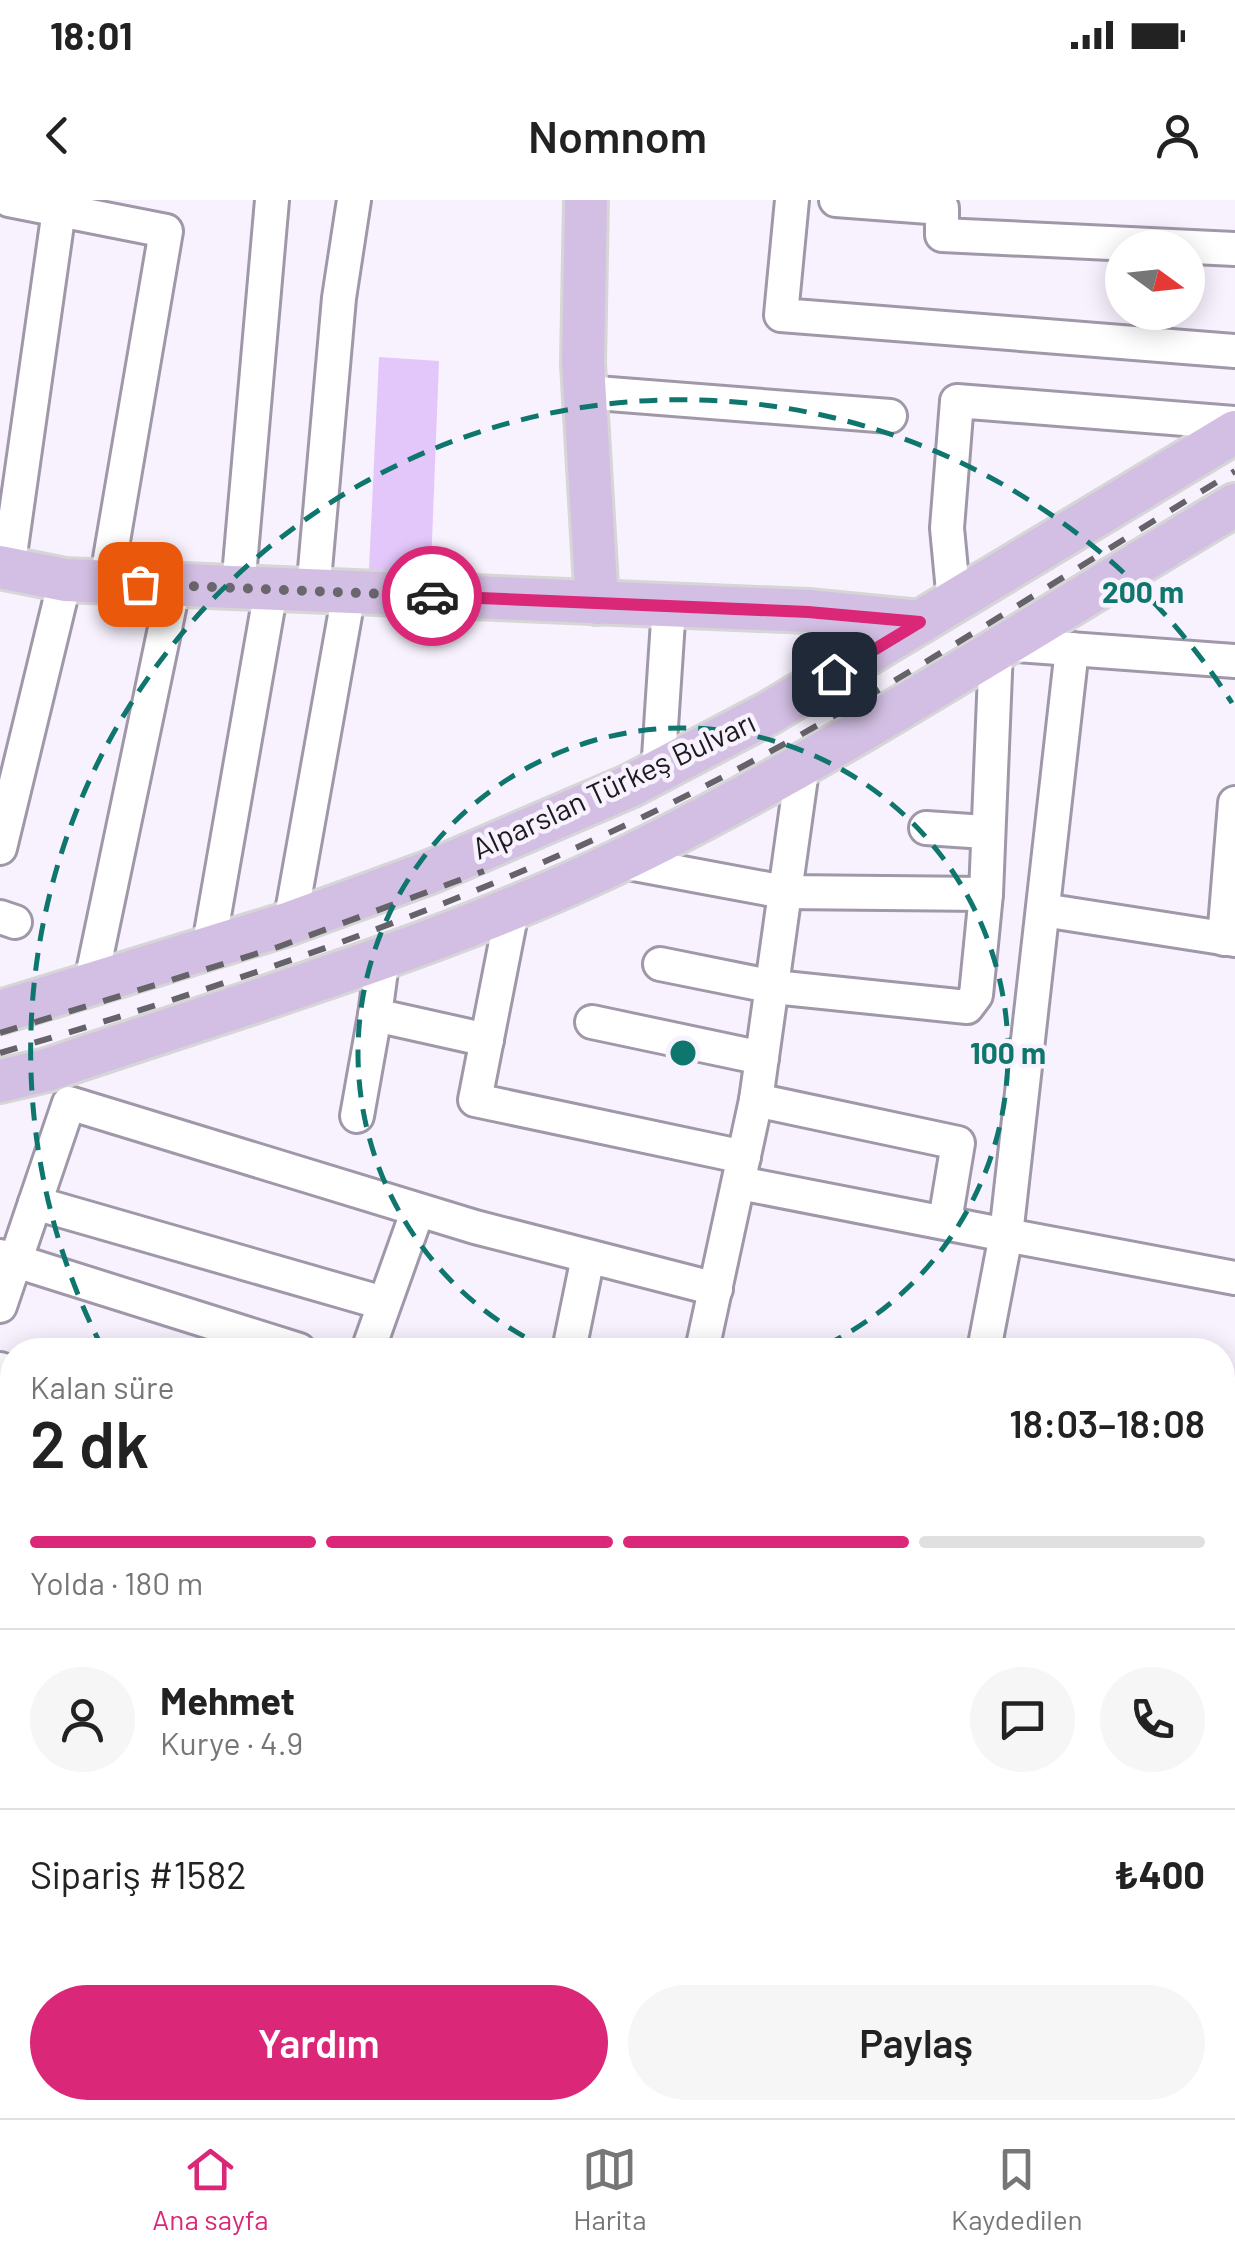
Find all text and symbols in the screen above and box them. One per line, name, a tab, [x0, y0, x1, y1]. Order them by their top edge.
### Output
text: 18:01	[50, 12, 133, 58]
icon: back	[30, 108, 85, 163]
text: Nomnom	[528, 108, 707, 162]
icon: person	[1150, 108, 1205, 163]
north arrow	[1105, 230, 1205, 330]
map controls	[1105, 230, 1205, 330]
pin	[98, 542, 183, 627]
courier	[382, 546, 482, 646]
icon: bag	[113, 557, 168, 612]
icon: car	[405, 569, 460, 624]
text: 200 m	[1102, 573, 1184, 609]
pin	[792, 632, 877, 717]
icon: home	[807, 647, 862, 702]
street label: Alparslan Türkeş Bulvarı	[466, 703, 760, 866]
text: 100 m	[970, 1034, 1046, 1070]
centre of rings	[665, 1035, 701, 1071]
text: Kalan süre	[30, 1367, 174, 1405]
text: 18:03–18:08	[1009, 1400, 1205, 1446]
text: 2 dk	[30, 1403, 149, 1481]
text: Yolda · 180 m	[30, 1563, 203, 1601]
button: person	[30, 1667, 135, 1772]
button: chat	[970, 1667, 1075, 1772]
button: phone	[1100, 1667, 1205, 1772]
text: Mehmet	[160, 1677, 295, 1723]
text: Kurye · 4.9	[160, 1723, 303, 1761]
text: Sipariş #1582	[30, 1851, 247, 1897]
text: ₺400	[1114, 1851, 1205, 1897]
button: Yardım	[30, 1985, 608, 2100]
button: Paylaş	[628, 1985, 1205, 2100]
tab: Ana sayfa	[152, 2142, 269, 2236]
tab: Harita	[573, 2142, 646, 2236]
tab: Kaydedilen	[951, 2142, 1083, 2236]

